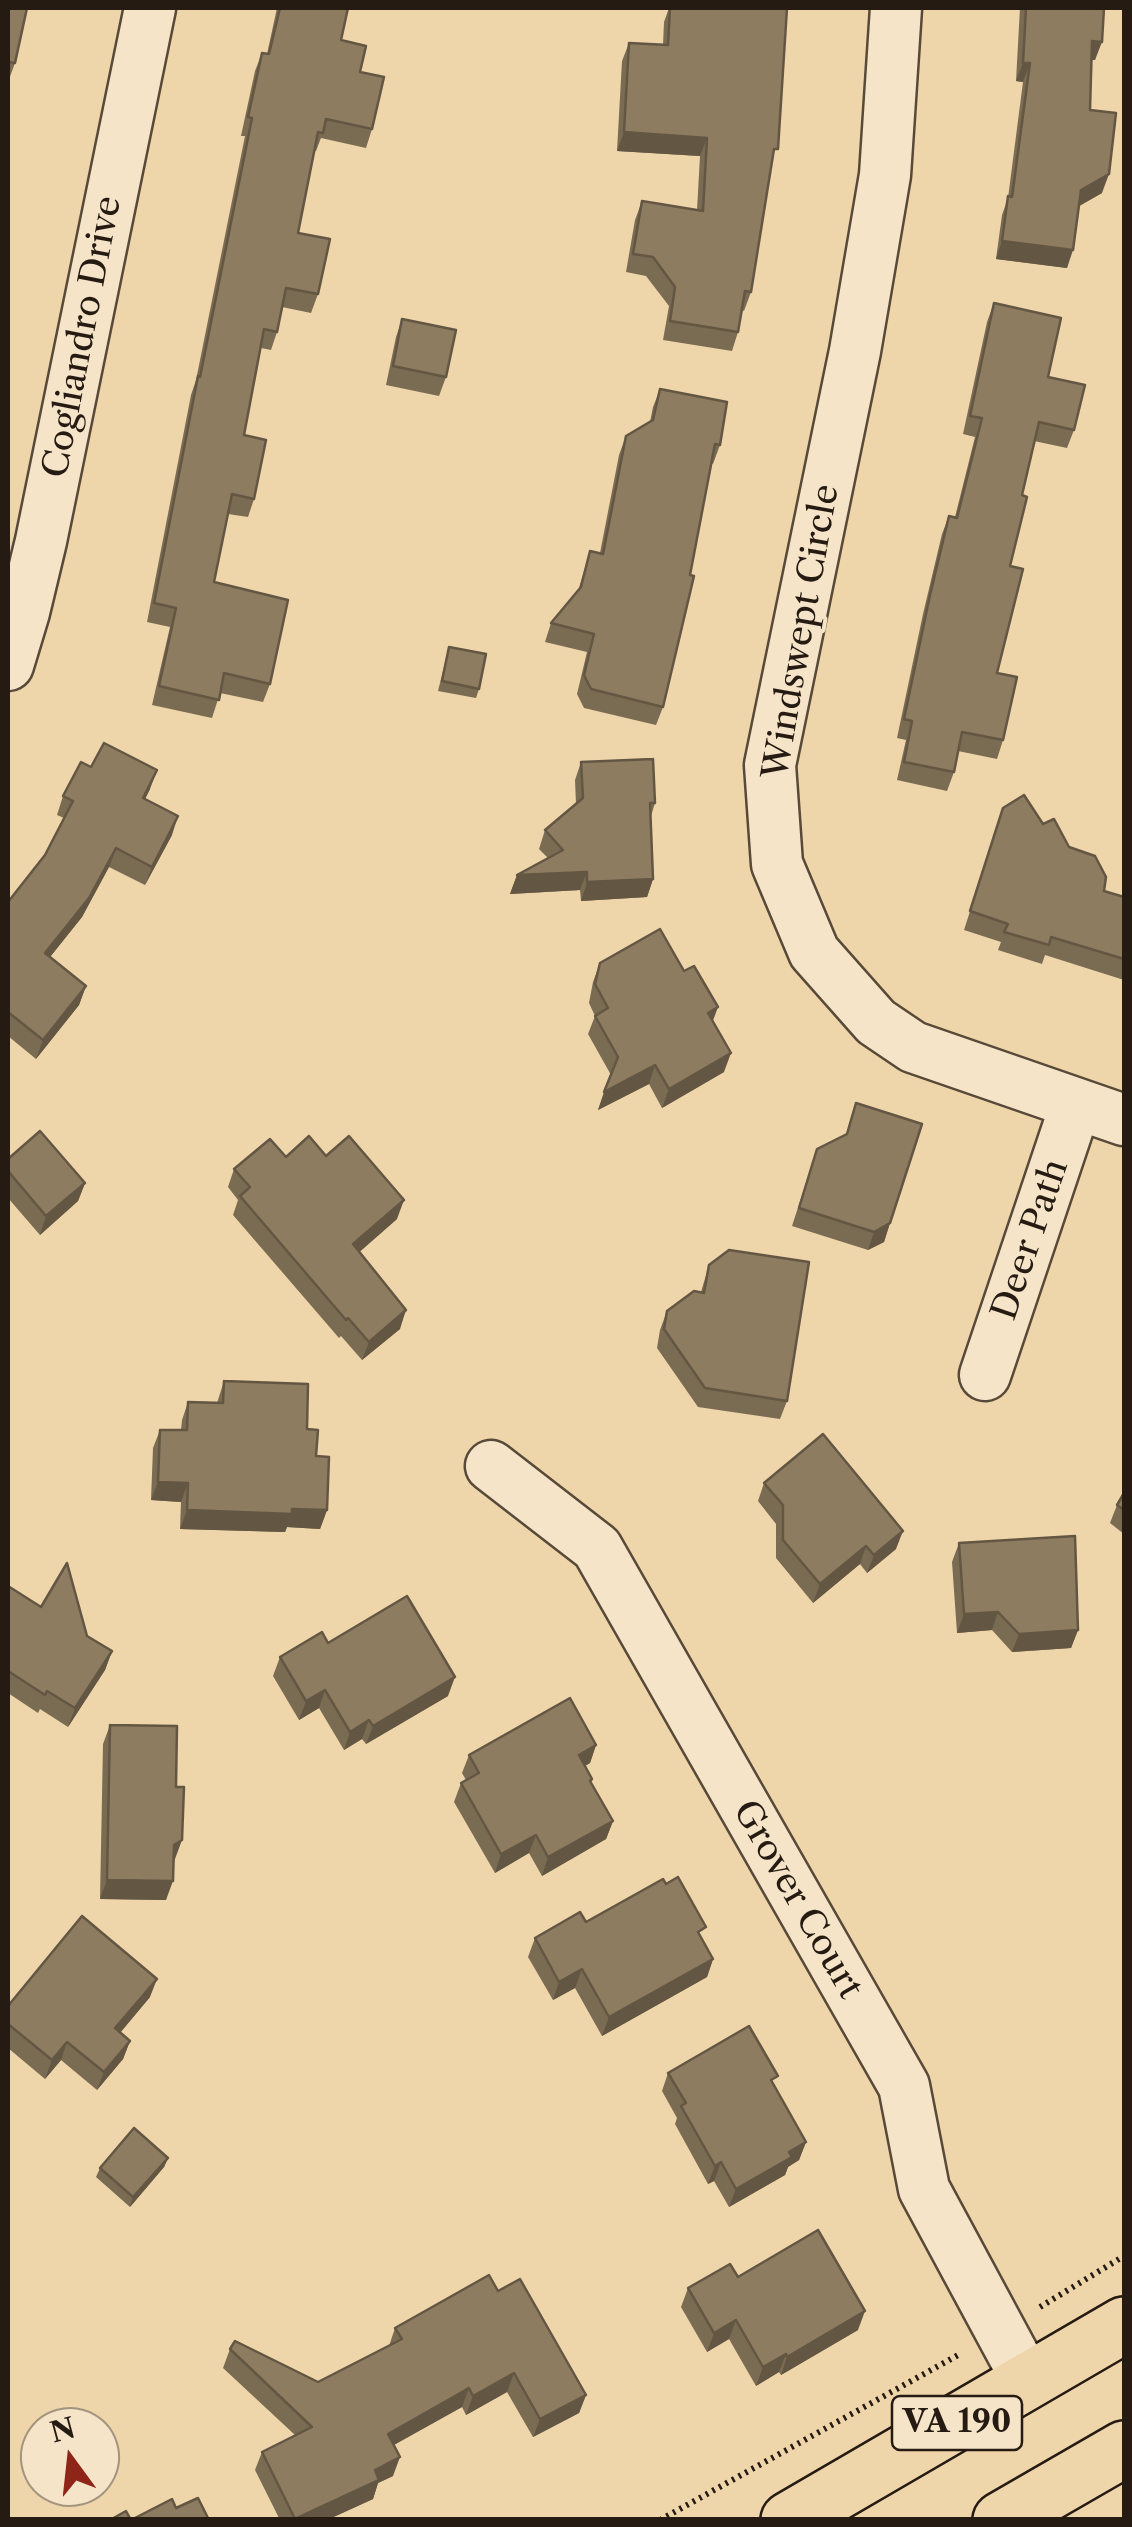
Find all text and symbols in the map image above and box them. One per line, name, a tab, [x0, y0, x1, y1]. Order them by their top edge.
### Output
street label: Cogliandro Drive	[35, 193, 131, 481]
street label: Windswept Circle	[755, 481, 849, 783]
street label: Deer Path	[984, 1154, 1078, 1326]
street label: Grover Court	[723, 1794, 871, 2006]
road number: VA 190	[892, 2396, 1022, 2450]
north arrow	[20, 2407, 120, 2507]
text: N	[47, 2410, 79, 2450]

